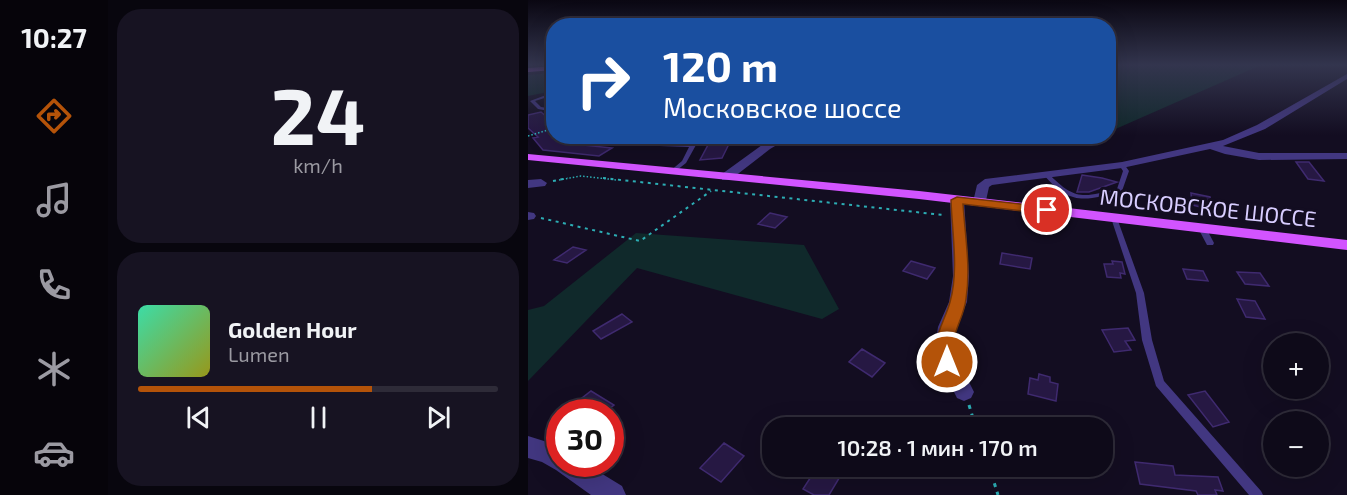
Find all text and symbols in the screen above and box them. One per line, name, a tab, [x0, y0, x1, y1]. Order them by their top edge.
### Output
text: 10:27	[21, 21, 87, 53]
text: 120 m	[663, 40, 778, 90]
icon: right	[564, 42, 642, 120]
text: 24	[270, 67, 366, 161]
text: Московское шоссе	[663, 91, 902, 123]
icon: directions	[33, 95, 75, 137]
text: km/h	[293, 153, 343, 177]
icon: music	[33, 179, 75, 221]
street label: МОСКОВСКОЕ ШОССЕ	[1099, 183, 1318, 231]
pin	[1021, 184, 1072, 235]
icon: arrive	[1030, 193, 1063, 226]
icon: phone	[33, 264, 75, 306]
text: Golden Hour	[228, 316, 357, 342]
position arrow	[915, 330, 979, 394]
map controls	[1263, 333, 1329, 477]
button: +	[1263, 333, 1329, 399]
text: Lumen	[228, 342, 290, 366]
icon: climate	[33, 348, 75, 390]
speed limit sign: 30	[546, 399, 624, 477]
icon: previous	[182, 401, 215, 434]
icon: pause	[302, 401, 335, 434]
icon: next	[422, 401, 455, 434]
button: −	[1263, 411, 1329, 477]
icon: car	[33, 432, 75, 474]
text: 10:28 · 1 мин · 170 m	[837, 434, 1038, 460]

